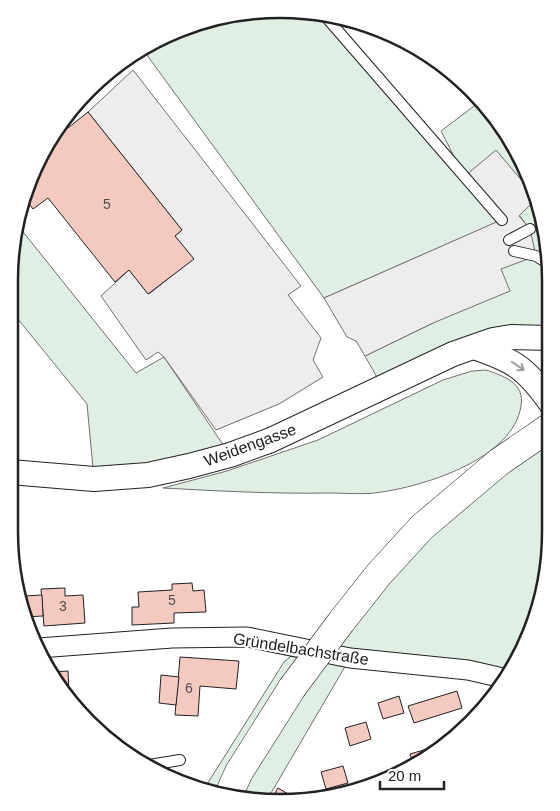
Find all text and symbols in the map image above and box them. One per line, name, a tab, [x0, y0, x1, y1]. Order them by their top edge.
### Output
house number: 5	[103, 196, 111, 212]
one-way arrow	[511, 361, 525, 371]
street label: Weidengasse	[202, 420, 298, 470]
house number: 5	[168, 592, 176, 608]
house number: 3	[59, 598, 67, 614]
street label: Gründelbachstraße	[232, 630, 370, 668]
house number: 6	[185, 680, 193, 696]
scale bar	[380, 758, 444, 790]
text: 20 m	[388, 767, 421, 784]

